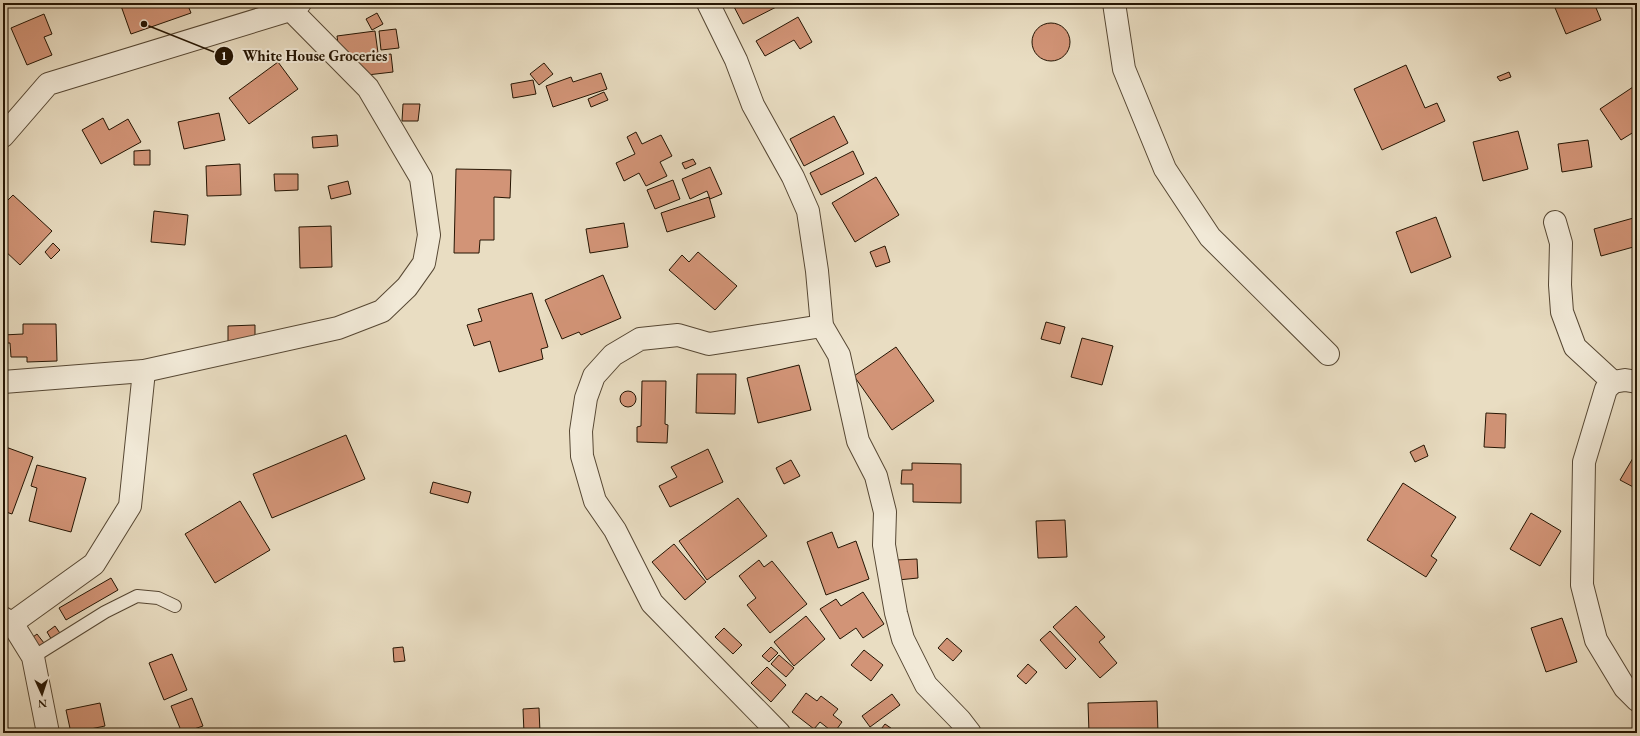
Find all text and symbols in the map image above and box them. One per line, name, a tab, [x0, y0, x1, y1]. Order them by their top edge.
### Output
callout: White House Groceries	[214, 43, 395, 70]
text: White House Groceries	[243, 46, 387, 65]
text: 1	[221, 48, 227, 64]
north arrow	[22, 674, 62, 714]
text: N	[38, 697, 47, 711]

